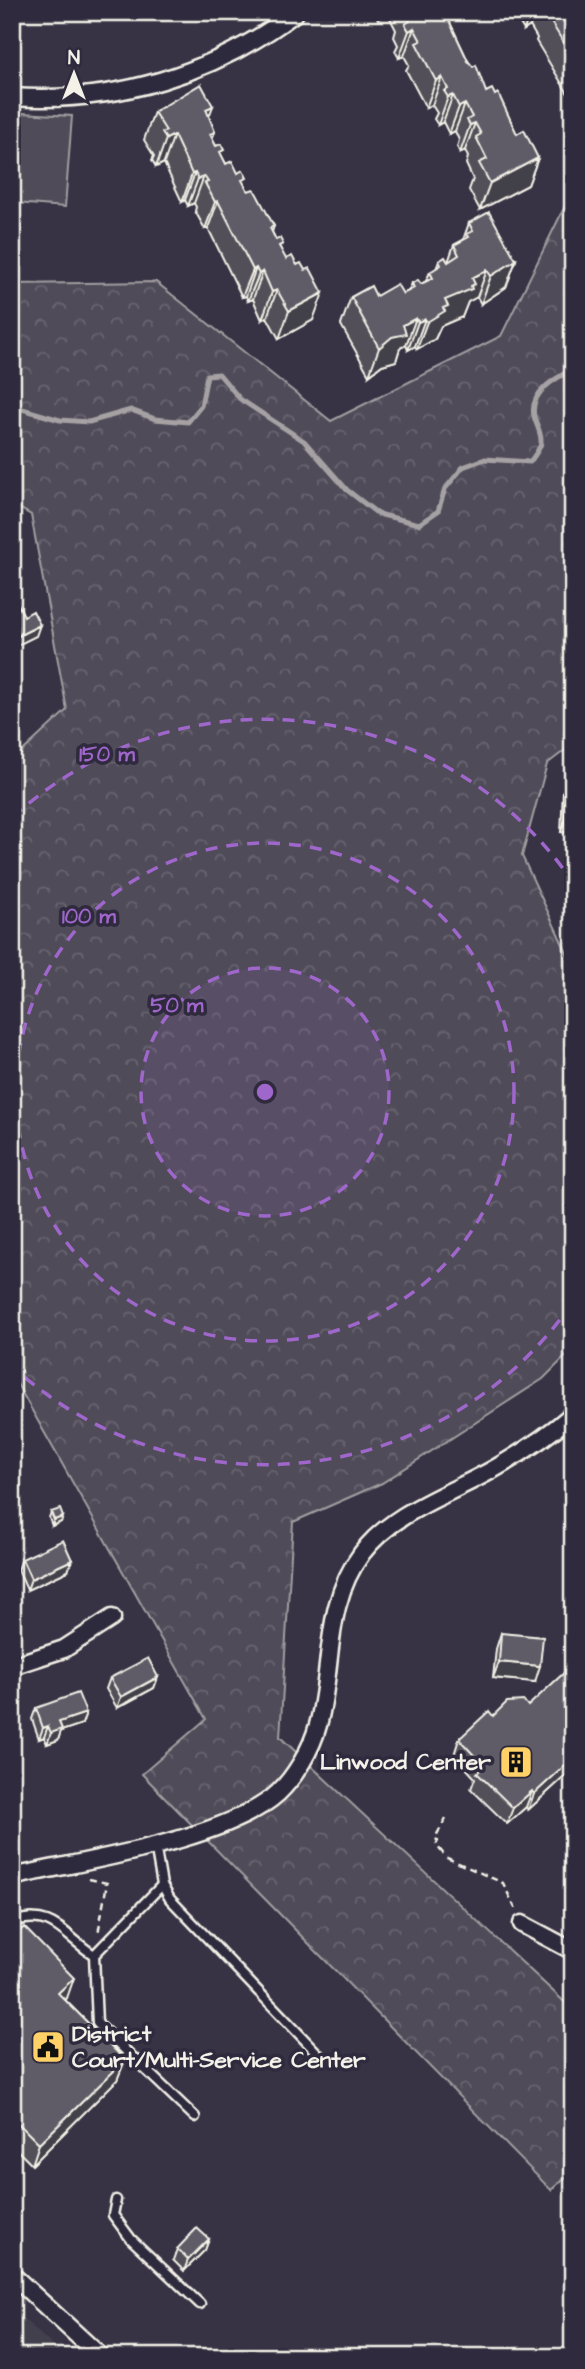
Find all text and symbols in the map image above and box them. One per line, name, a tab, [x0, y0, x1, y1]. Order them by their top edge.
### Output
north arrow	[38, 38, 108, 108]
text: N	[68, 45, 80, 72]
text: 150 m	[79, 740, 135, 769]
text: 100 m	[62, 902, 117, 931]
text: 50 m	[151, 991, 204, 1020]
centre of rings	[253, 1080, 277, 1104]
building icon: Linwood Center	[497, 1743, 535, 1781]
place label: Linwood Center	[320, 1746, 491, 1778]
place label: District Court/Multi-Service Center	[72, 2018, 366, 2076]
public building icon: District Court/Multi-Service Center	[29, 2028, 67, 2066]

